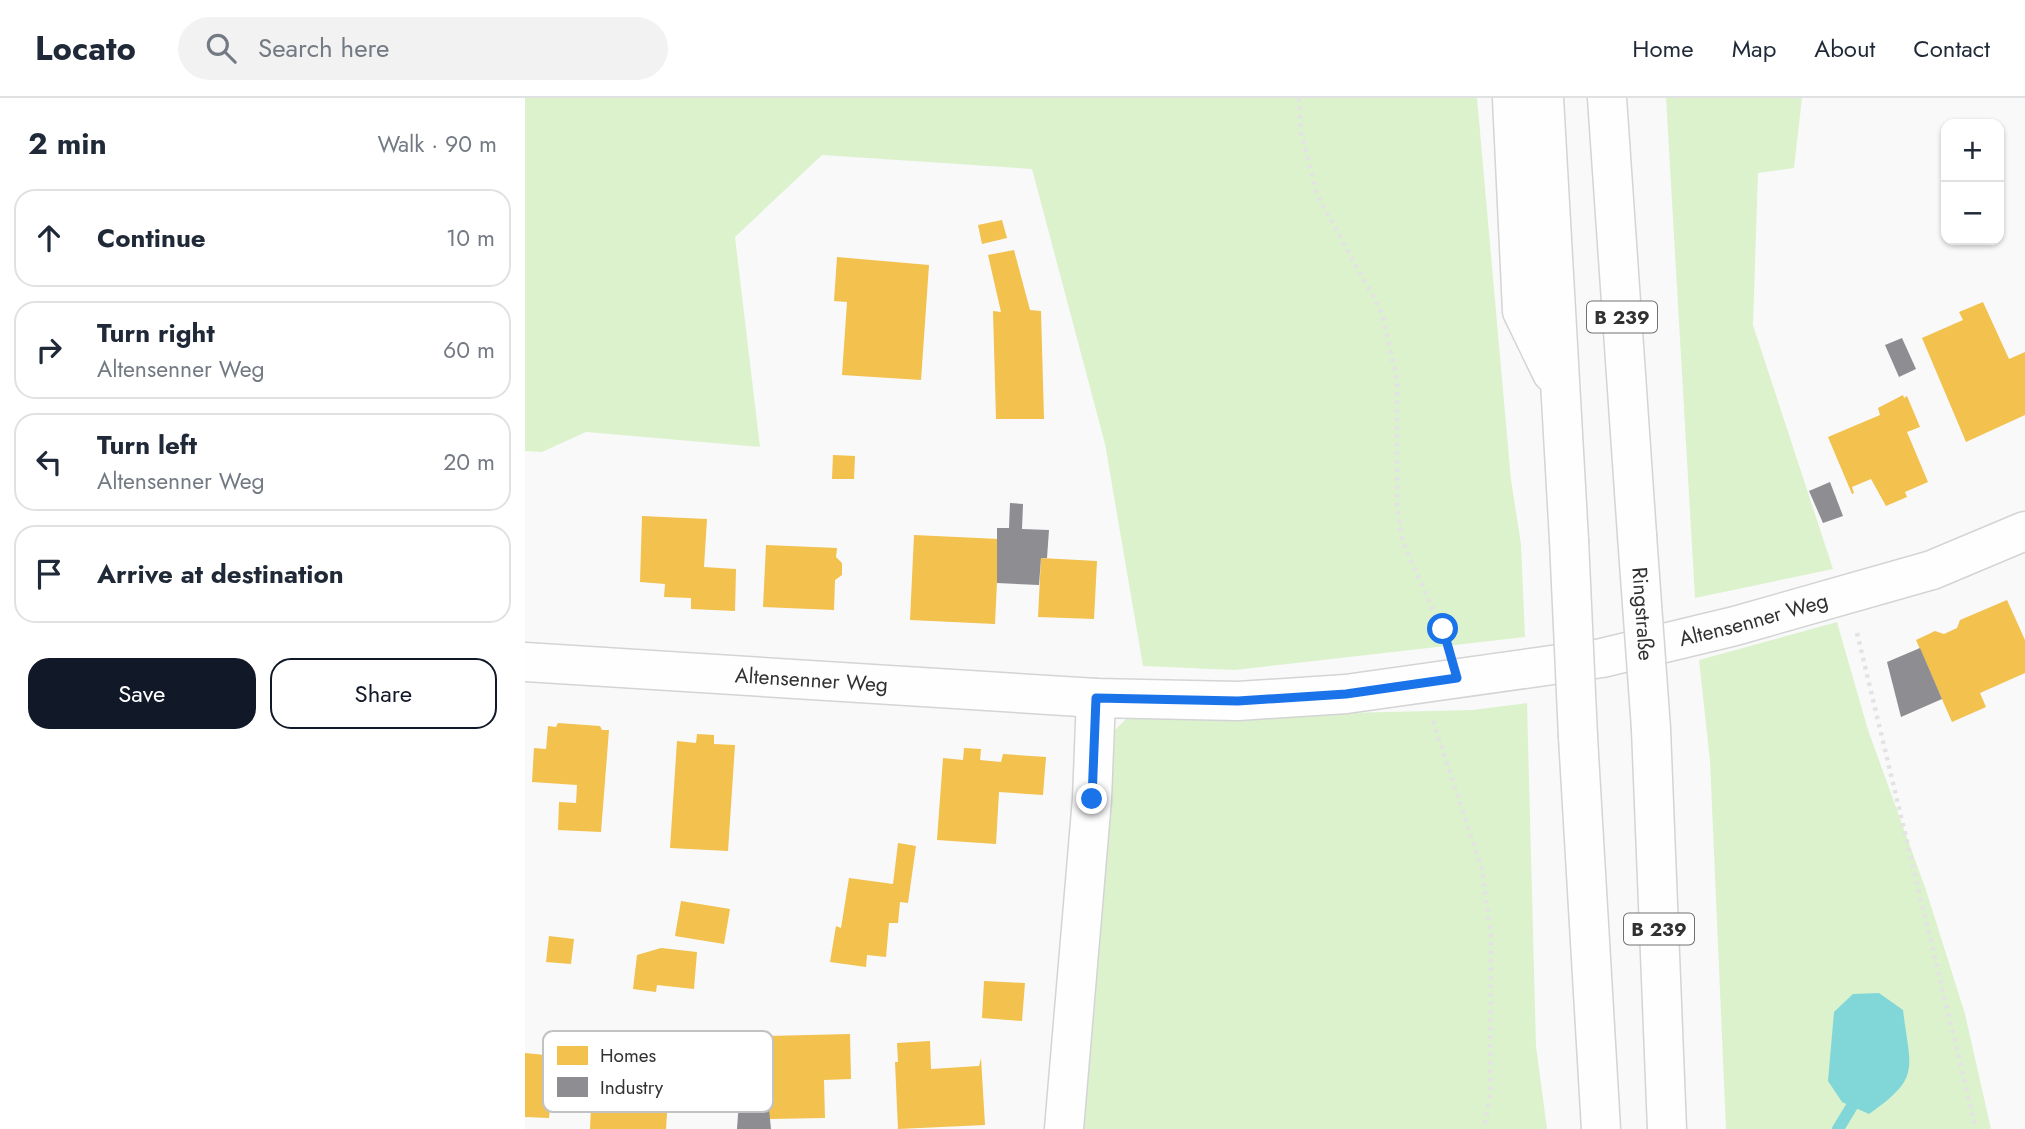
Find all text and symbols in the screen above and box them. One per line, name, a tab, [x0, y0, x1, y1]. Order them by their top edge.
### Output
search box	[178, 17, 668, 80]
text: Locato	[35, 25, 136, 72]
icon: search	[202, 29, 240, 67]
text: Search here	[258, 29, 389, 67]
text: Home	[1632, 31, 1694, 66]
text: Map	[1732, 31, 1776, 66]
text: About	[1814, 31, 1875, 66]
text: Contact	[1913, 31, 1990, 66]
map controls	[1941, 119, 2004, 245]
button: +	[1941, 119, 2004, 182]
text: 2 min	[28, 122, 107, 165]
text: Walk · 90 m	[377, 127, 497, 161]
button: −	[1941, 182, 2004, 245]
icon: ahead	[30, 219, 68, 257]
text: Continue	[97, 219, 206, 257]
text: 10 m	[446, 221, 495, 255]
road number: B 239	[1587, 302, 1657, 332]
text: Turn right	[97, 314, 215, 352]
icon: right	[30, 331, 68, 369]
text: 60 m	[443, 333, 495, 367]
text: Altensenner Weg	[97, 352, 265, 386]
text: Turn left	[97, 426, 197, 464]
icon: left	[30, 443, 68, 481]
text: 20 m	[443, 445, 495, 479]
text: Altensenner Weg	[97, 464, 265, 498]
icon: arrive	[30, 555, 68, 593]
text: Arrive at destination	[97, 555, 344, 593]
street label: Ringstraße	[1624, 566, 1661, 662]
street label: Altensenner Weg	[1676, 585, 1831, 654]
route start	[1427, 613, 1458, 644]
button: Save	[28, 658, 256, 729]
button: Share	[270, 658, 497, 729]
street label: Altensenner Weg	[734, 660, 889, 700]
route end	[1076, 783, 1107, 814]
road number: B 239	[1624, 914, 1694, 944]
legend	[543, 1031, 773, 1112]
text: Homes	[600, 1042, 657, 1069]
text: Industry	[600, 1074, 664, 1101]

